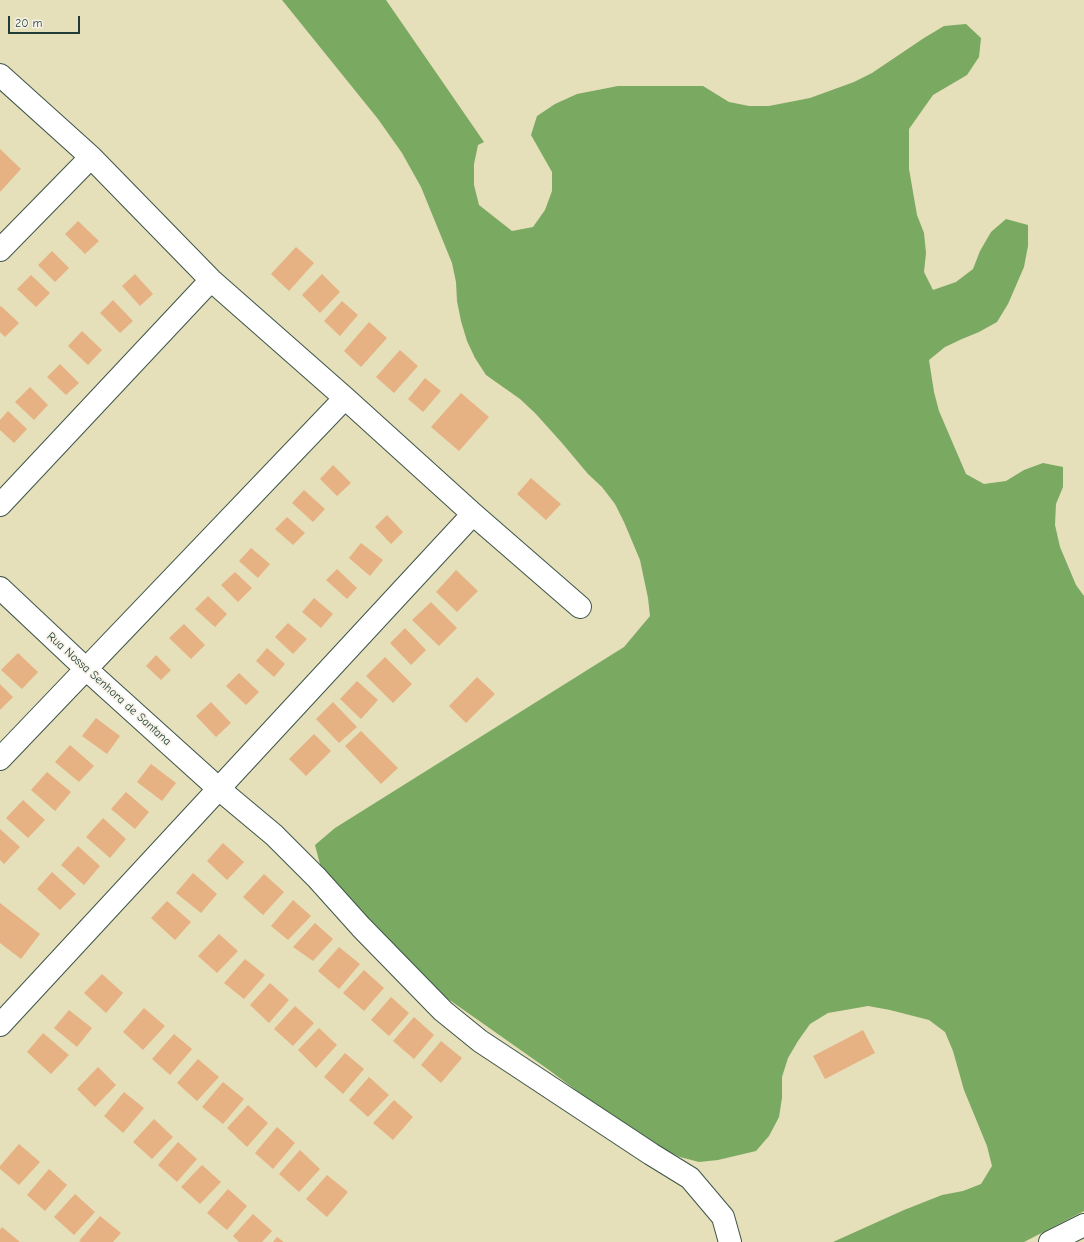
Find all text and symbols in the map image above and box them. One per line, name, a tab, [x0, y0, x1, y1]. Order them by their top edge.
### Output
scale bar	[10, 8, 82, 34]
text: 20 m	[15, 16, 43, 30]
street label: Rua Nossa Senhora de Santana	[44, 629, 174, 749]

